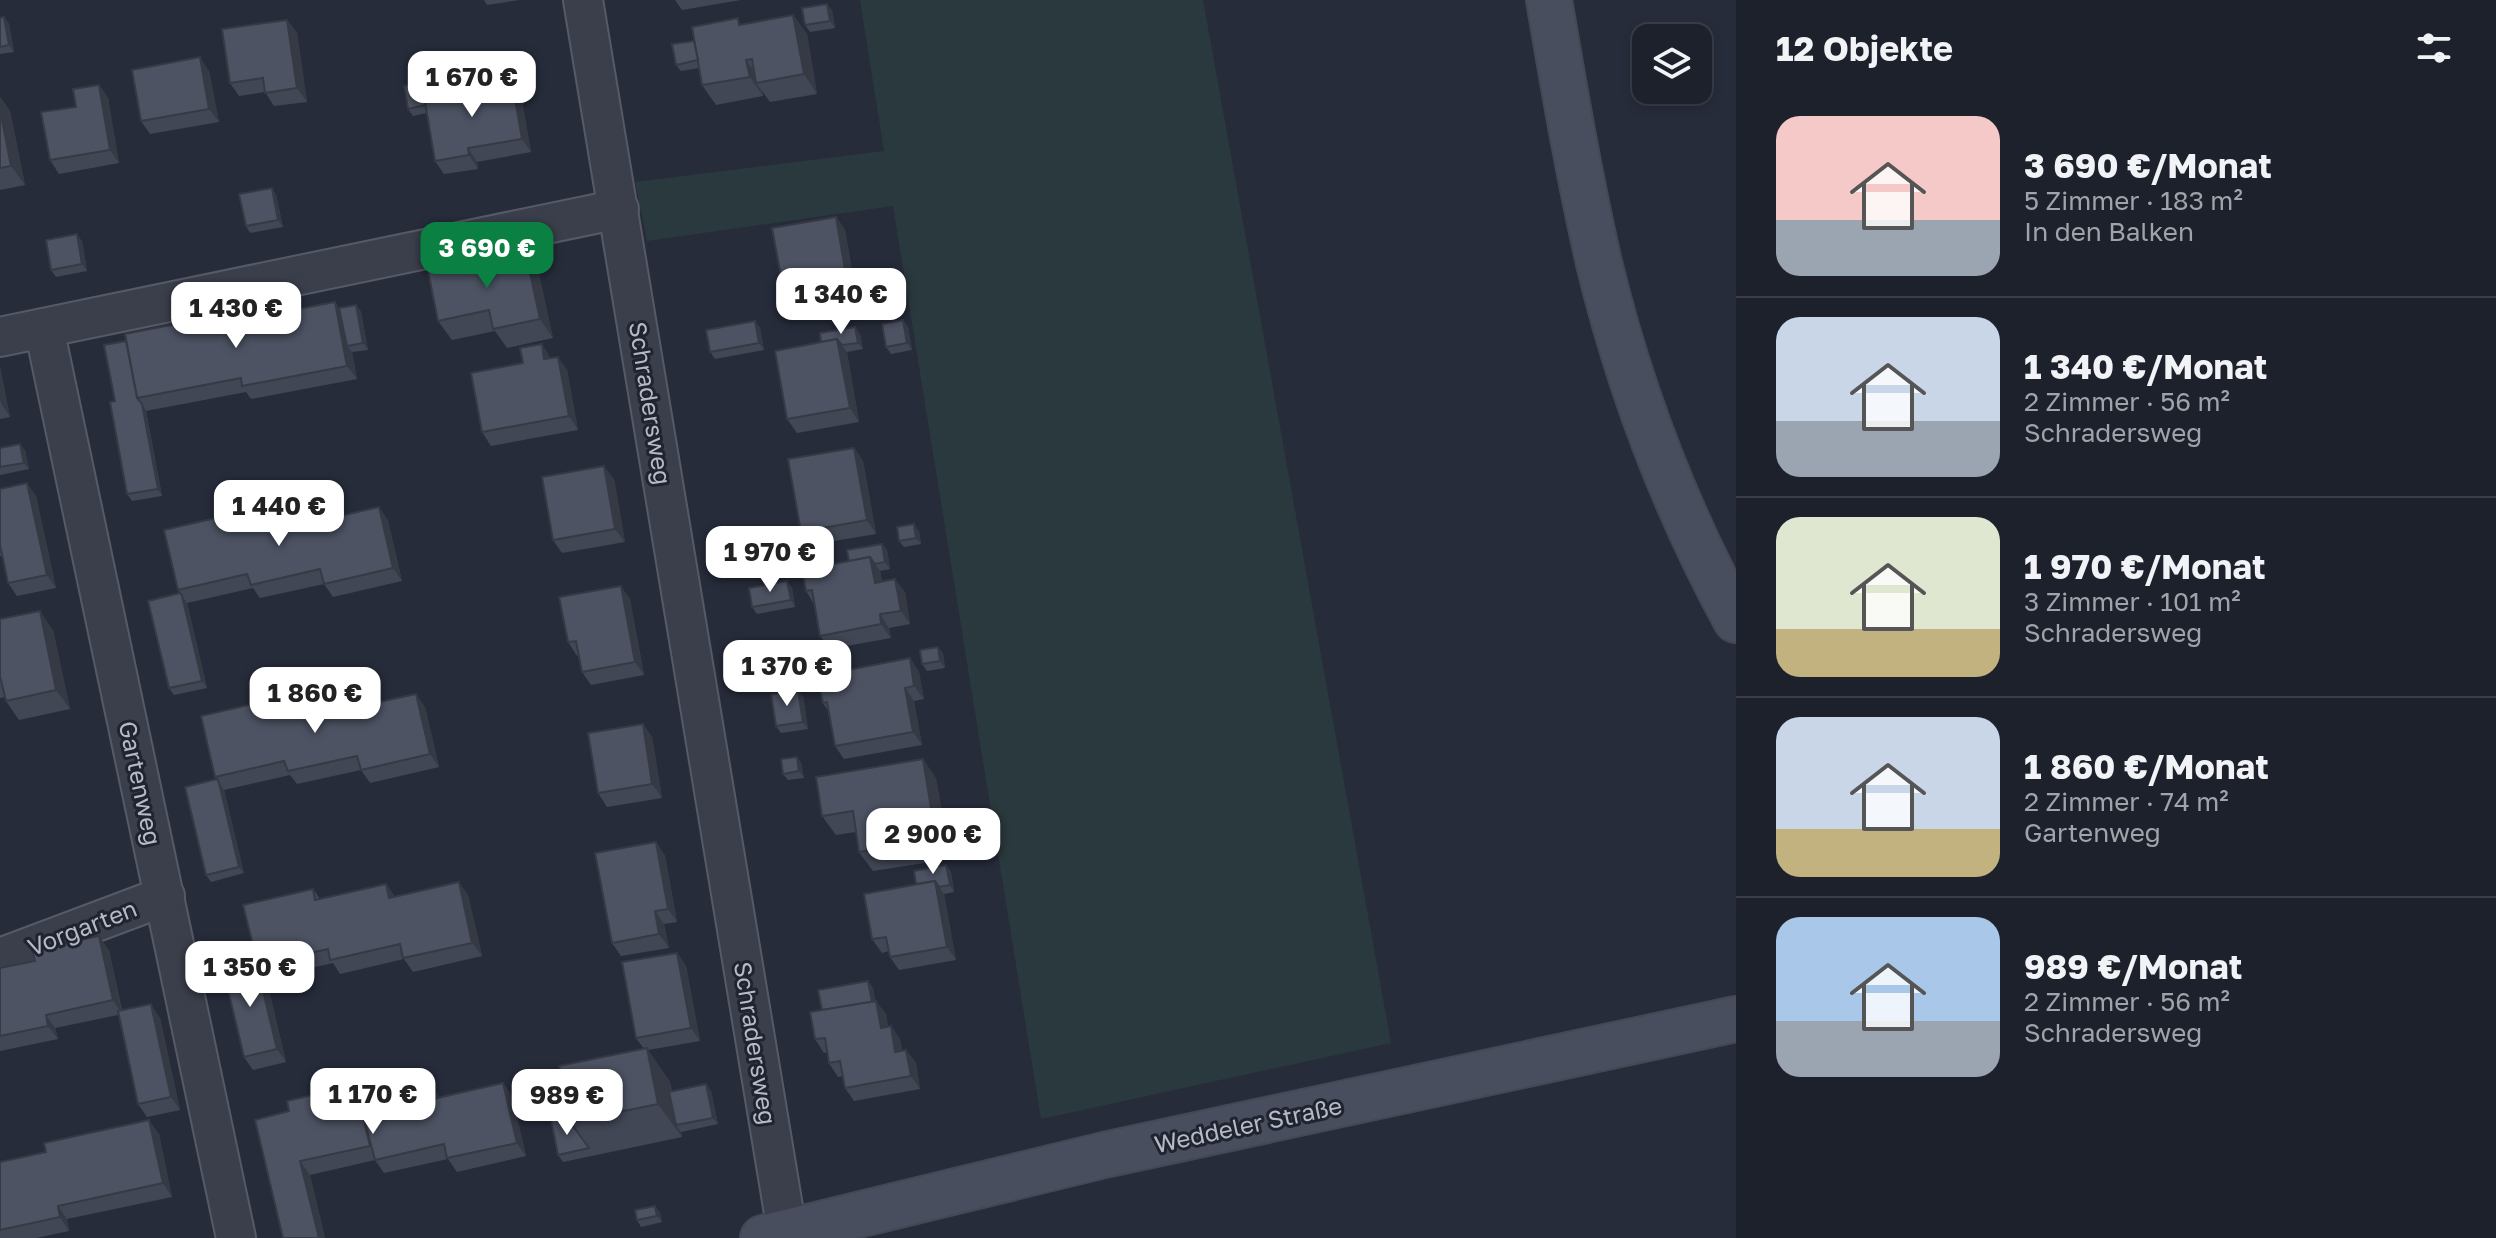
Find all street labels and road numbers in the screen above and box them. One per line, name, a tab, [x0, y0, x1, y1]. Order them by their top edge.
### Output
street label: Schradersweg	[624, 319, 678, 487]
street label: Gartenweg	[114, 718, 168, 848]
street label: Vorgarten	[23, 893, 141, 961]
street label: Schradersweg	[729, 959, 783, 1127]
street label: Weddeler Straße	[1151, 1090, 1345, 1158]

